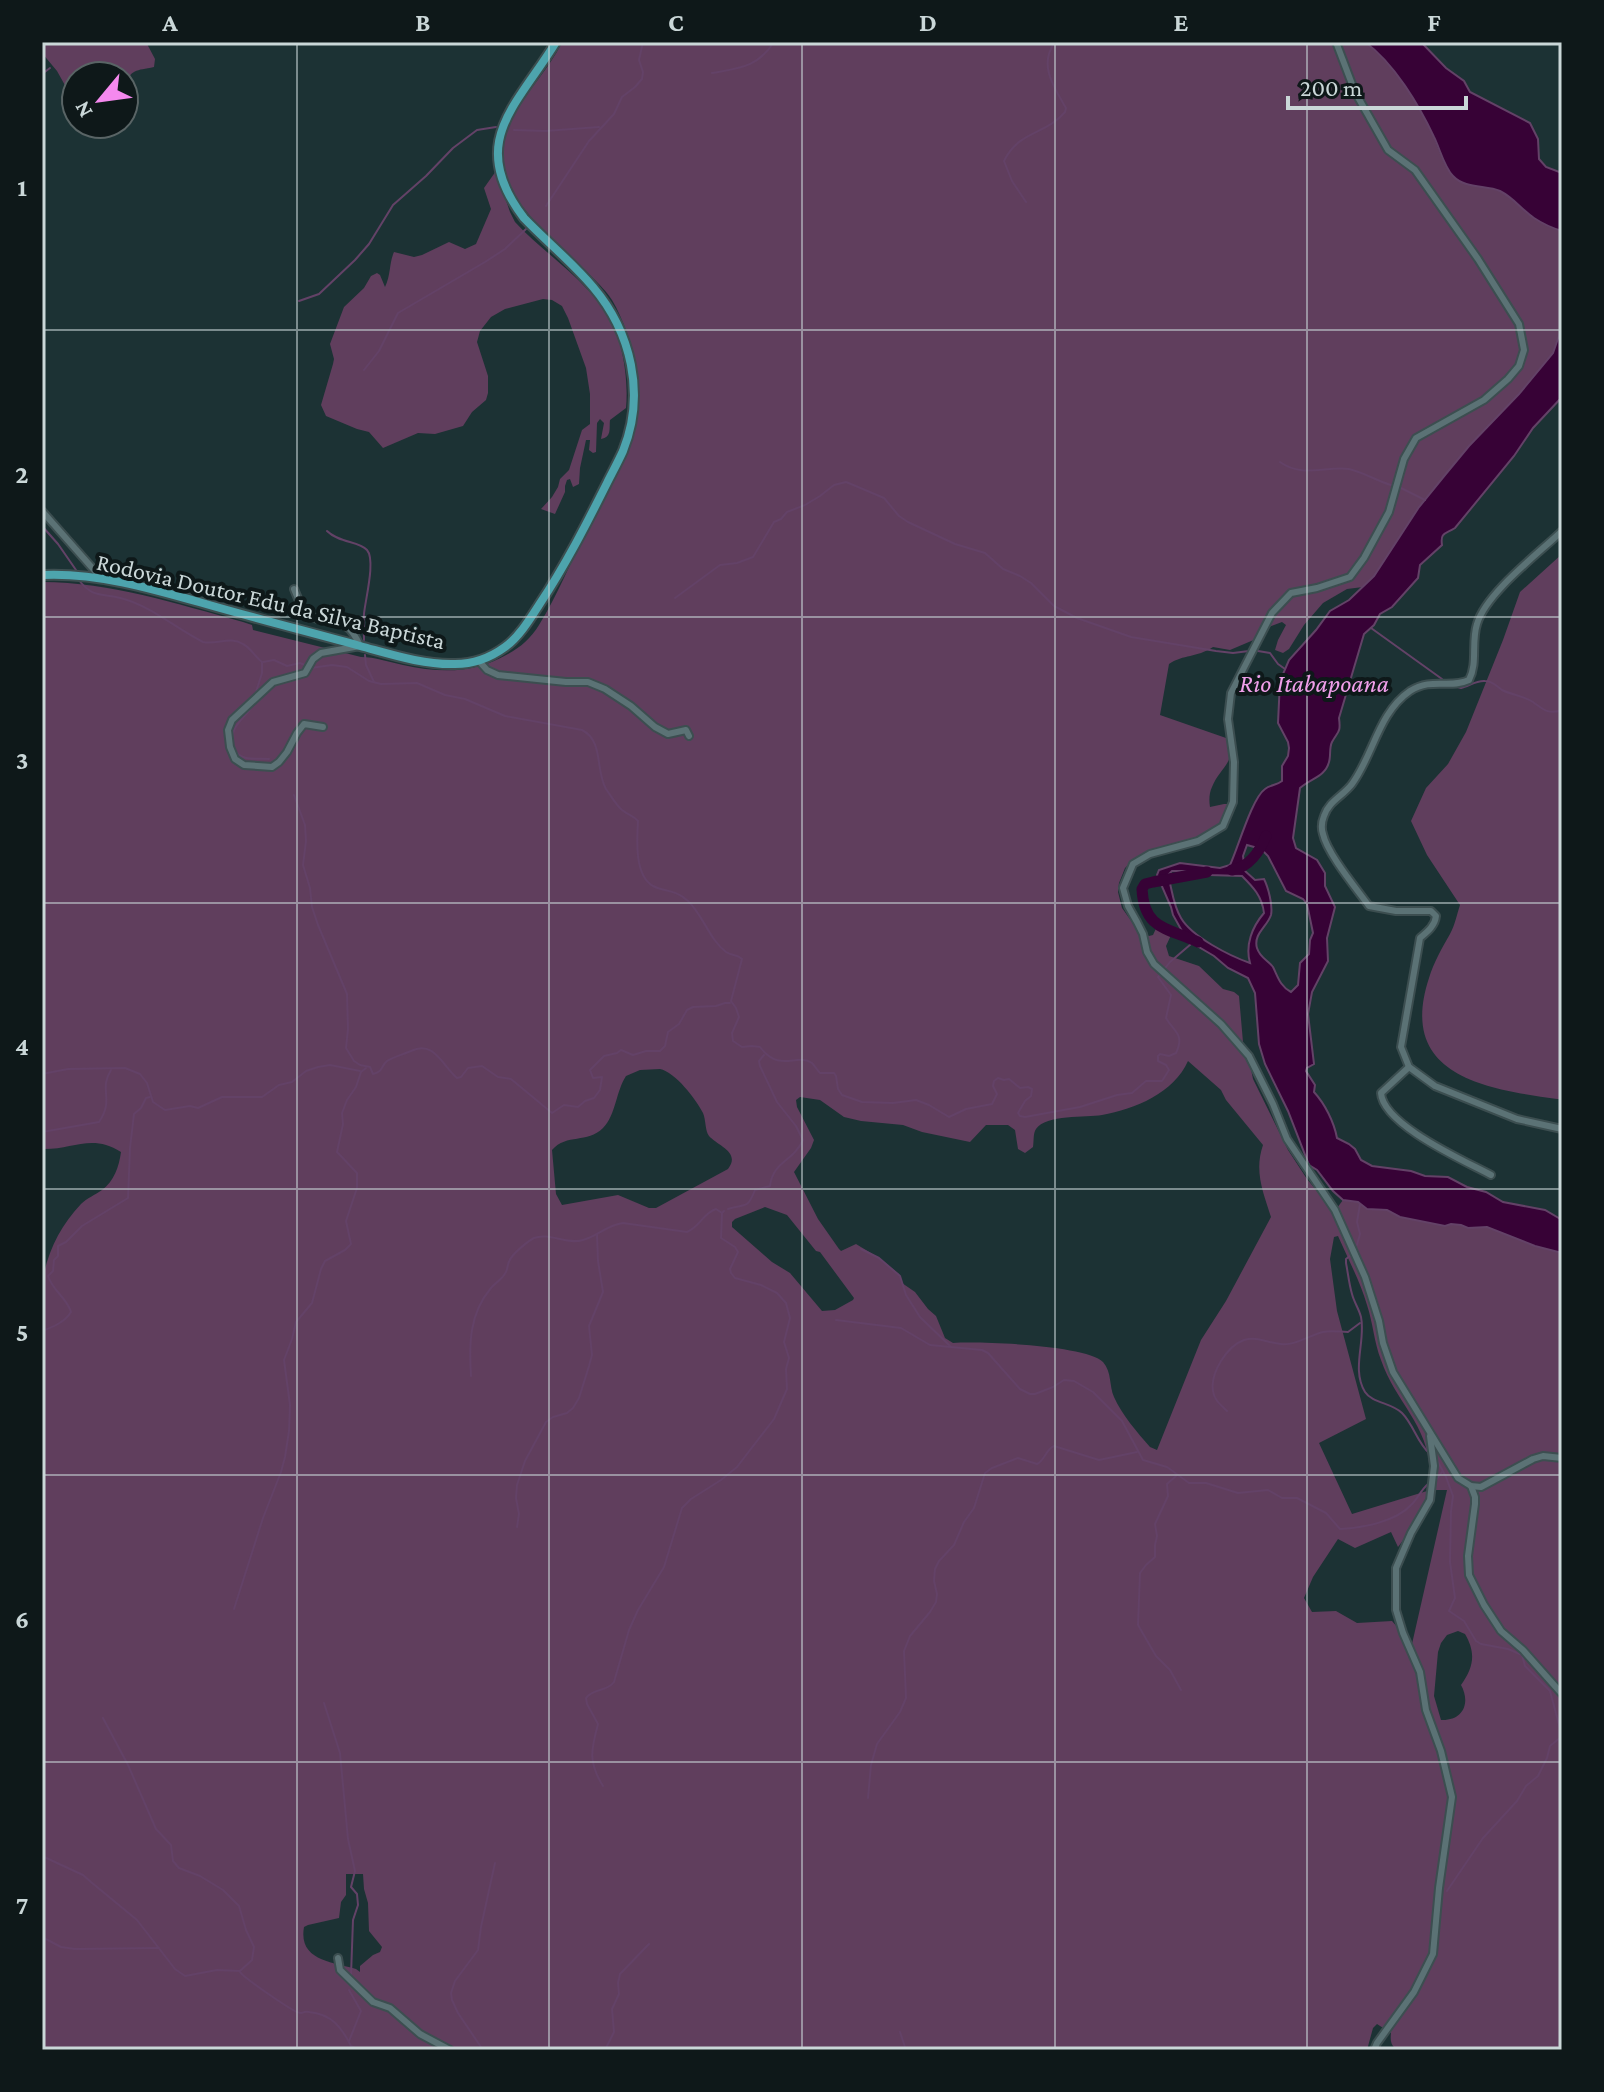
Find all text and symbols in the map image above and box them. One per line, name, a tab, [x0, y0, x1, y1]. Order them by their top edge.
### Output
text: A	[161, 8, 178, 37]
text: B	[415, 8, 431, 37]
text: C	[668, 8, 684, 37]
text: D	[919, 8, 937, 37]
text: E	[1174, 8, 1189, 37]
text: F	[1427, 8, 1441, 37]
north arrow	[60, 60, 140, 140]
scale bar	[1288, 60, 1466, 110]
text: 200 m	[1300, 74, 1362, 101]
text: N	[68, 97, 98, 122]
text: 1	[17, 173, 27, 202]
text: 2	[15, 460, 29, 489]
street label: Rodovia Doutor Edu da Silva Baptista	[94, 548, 448, 654]
water label: Rio Itabapoana	[1239, 669, 1389, 698]
text: 3	[16, 746, 28, 775]
text: 4	[15, 1032, 29, 1061]
text: 5	[16, 1318, 28, 1347]
text: 6	[15, 1605, 29, 1634]
text: 7	[16, 1891, 28, 1920]

